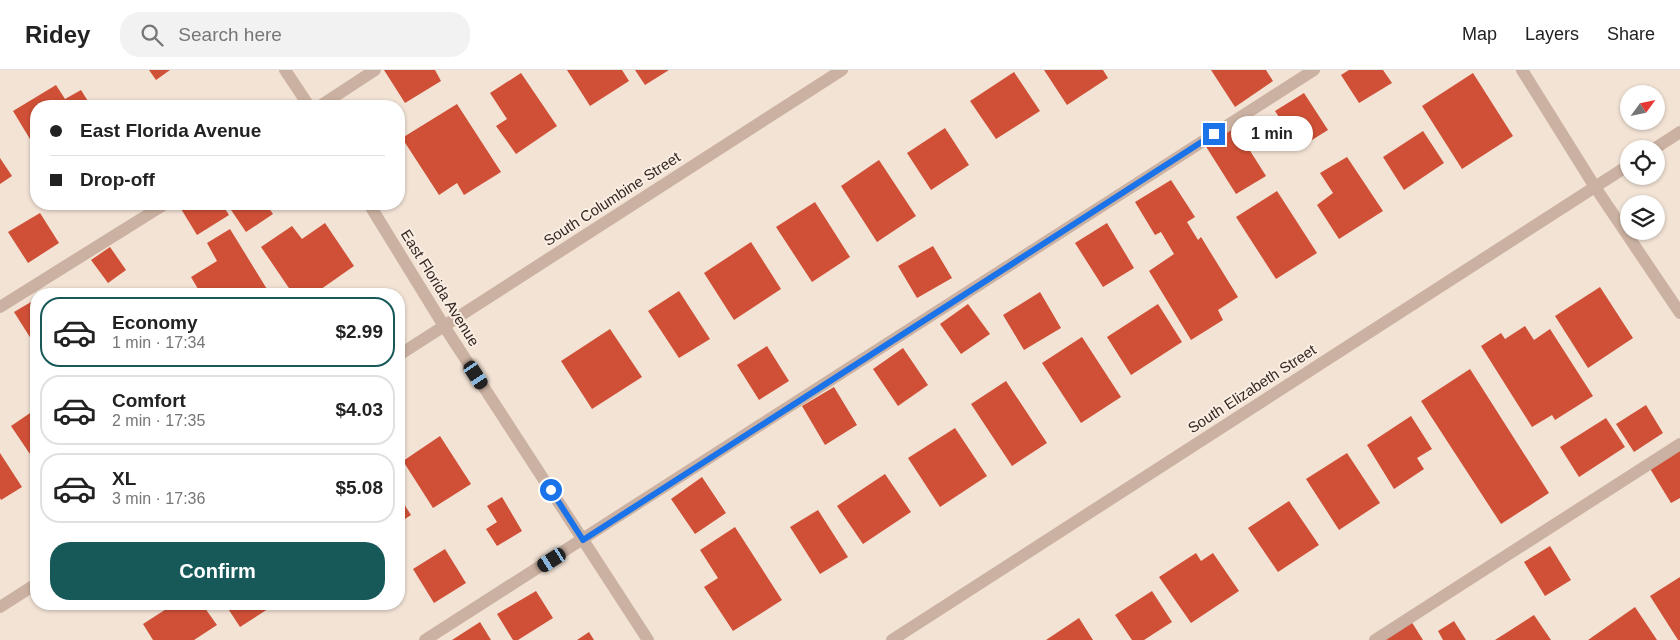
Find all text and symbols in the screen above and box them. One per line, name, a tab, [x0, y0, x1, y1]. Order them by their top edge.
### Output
search box	[120, 12, 470, 57]
text: Ridey	[25, 21, 90, 48]
icon: search	[138, 21, 166, 49]
text: Search here	[178, 24, 282, 45]
text: Map	[1462, 24, 1497, 44]
text: Layers	[1525, 24, 1579, 44]
text: Share	[1607, 24, 1655, 44]
north arrow	[1620, 85, 1665, 130]
map controls	[1620, 85, 1665, 240]
callout: 1 min	[1232, 116, 1314, 152]
text: East Florida Avenue	[80, 120, 261, 141]
route end	[1203, 123, 1225, 145]
text: 1 min	[1251, 125, 1293, 142]
button: locate	[1620, 140, 1665, 185]
street label: South Columbine Street	[540, 148, 684, 249]
text: Drop-off	[80, 169, 155, 190]
button: layers	[1620, 195, 1665, 240]
street label: East Florida Avenue	[398, 226, 483, 349]
icon: car	[52, 310, 97, 355]
text: Economy	[112, 312, 198, 333]
text: $2.99	[335, 321, 383, 342]
text: 1 min · 17:34	[112, 334, 205, 351]
street label: South Elizabeth Street	[1185, 340, 1320, 436]
car	[461, 358, 490, 392]
icon: car	[52, 388, 97, 433]
text: Comfort	[112, 390, 186, 411]
text: $4.03	[335, 399, 383, 420]
text: 2 min · 17:35	[112, 412, 205, 429]
icon: car	[52, 466, 97, 511]
text: XL	[112, 468, 136, 489]
text: $5.08	[335, 477, 383, 498]
route start	[540, 479, 562, 501]
text: 3 min · 17:36	[112, 490, 205, 507]
button: Confirm	[50, 542, 385, 600]
car	[535, 546, 568, 574]

